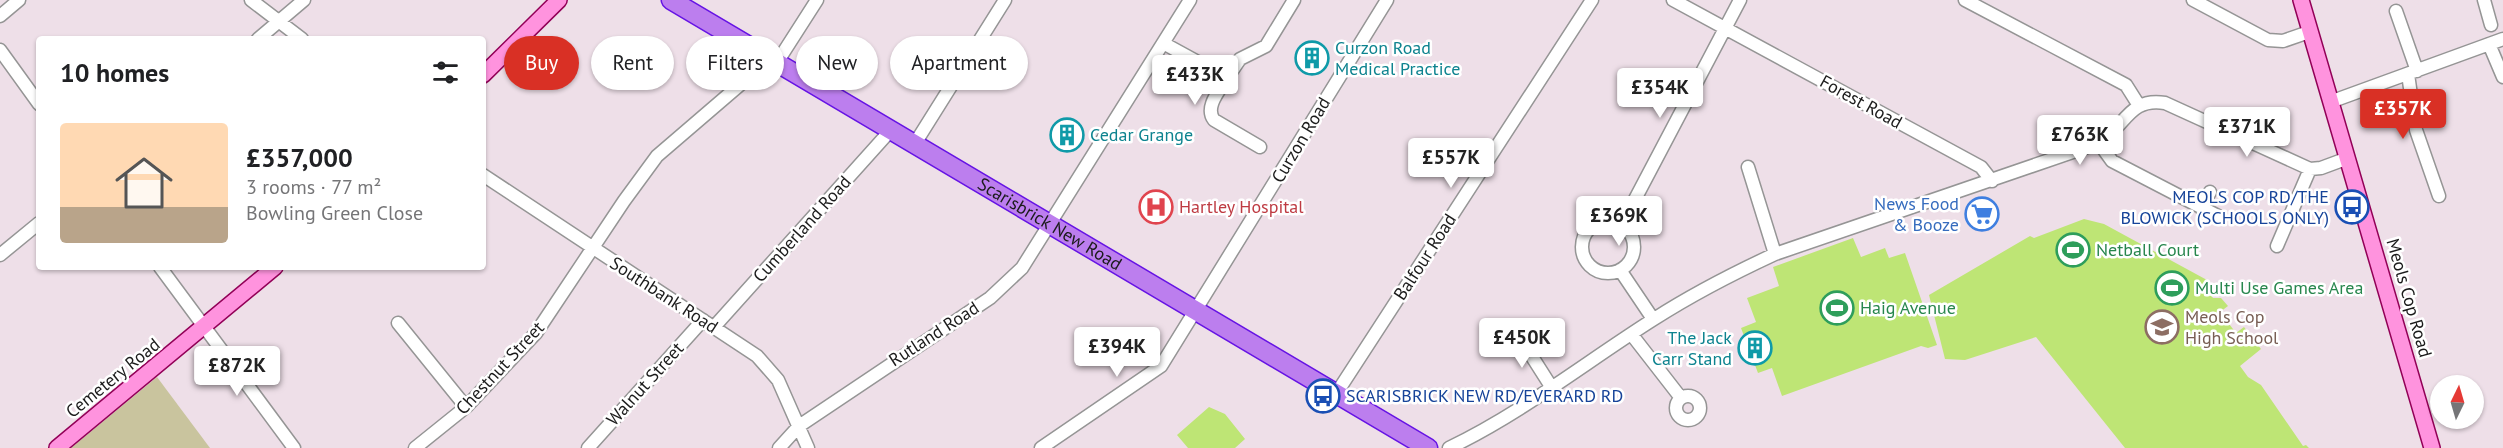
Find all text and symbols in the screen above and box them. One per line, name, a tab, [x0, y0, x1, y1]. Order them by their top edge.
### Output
chip: Buy	[504, 36, 579, 90]
chip: Rent	[591, 36, 674, 90]
chip: Filters	[686, 36, 784, 90]
chip: New	[796, 36, 878, 90]
chip: Apartment	[890, 36, 1028, 90]
place label: Curzon Road Medical Practice	[1335, 36, 1460, 80]
building icon: Curzon Road Medical Practice	[1294, 40, 1330, 76]
pin: £433K	[1153, 55, 1237, 106]
text: 10 homes	[60, 56, 169, 89]
icon: filters	[429, 56, 462, 89]
text: £433K	[1166, 61, 1224, 87]
pin: £354K	[1618, 68, 1702, 119]
street label: Forest Road	[1816, 69, 1907, 134]
text: £354K	[1631, 74, 1689, 100]
pin: £357K	[2361, 89, 2445, 140]
street label: Curzon Road	[1266, 93, 1335, 187]
text: £357K	[2374, 95, 2432, 121]
pin: £371K	[2205, 107, 2289, 158]
text: £371K	[2218, 113, 2276, 139]
pin: £763K	[2038, 115, 2122, 166]
building icon: Cedar Grange	[1049, 117, 1085, 153]
text: £763K	[2051, 121, 2109, 147]
place label: Cedar Grange	[1090, 123, 1193, 146]
pin: £557K	[1409, 138, 1493, 189]
text: £357,000	[246, 141, 353, 174]
text: £557K	[1422, 144, 1480, 170]
icon: home	[108, 147, 180, 219]
street label: Cumberland Road	[748, 170, 856, 287]
street label: Scarisbrick New Road	[974, 172, 1126, 275]
text: 3 rooms · 77 m²	[246, 174, 381, 200]
place label: MEOLS COP RD/THE BLOWICK (SCHOOLS ONLY)	[2121, 185, 2329, 229]
hospital icon: Hartley Hospital	[1138, 189, 1174, 225]
bus stop icon: MEOLS COP RD/THE BLOWICK (SCHOOLS ONLY)	[2334, 189, 2370, 225]
place label: News Food & Booze	[1874, 192, 1959, 236]
place label: Hartley Hospital	[1179, 195, 1304, 218]
pin: £369K	[1577, 196, 1661, 247]
supermarket icon: News Food & Booze	[1964, 196, 2000, 232]
text: Bowling Green Close	[246, 200, 423, 226]
text: £369K	[1590, 202, 1648, 228]
street label: Balfour Road	[1388, 209, 1461, 304]
sports icon: Netball Court	[2055, 232, 2091, 268]
street label: Meols Cop Road	[2382, 236, 2437, 360]
place label: Netball Court	[2096, 238, 2199, 261]
street label: Southbank Road	[606, 251, 723, 338]
sports icon: Multi Use Games Area	[2154, 270, 2190, 306]
place label: Multi Use Games Area	[2195, 276, 2363, 299]
sports icon: Haig Avenue	[1819, 290, 1855, 326]
street label: Rutland Road	[884, 296, 983, 371]
place label: Haig Avenue	[1860, 296, 1956, 319]
place label: Meols Cop High School	[2185, 305, 2279, 349]
school or university icon: Meols Cop High School	[2144, 309, 2180, 345]
street label: Chestnut Street	[451, 316, 549, 419]
pin: £450K	[1480, 318, 1564, 369]
text: £450K	[1493, 324, 1551, 350]
place label: The Jack Carr Stand	[1652, 326, 1732, 370]
pin: £394K	[1075, 327, 1159, 378]
building icon: The Jack Carr Stand	[1737, 330, 1773, 366]
street label: Cemetery Road	[61, 333, 164, 423]
text: £394K	[1088, 333, 1146, 359]
street label: Walnut Street	[601, 337, 688, 430]
pin: £872K	[195, 346, 279, 397]
text: £872K	[208, 352, 266, 378]
north arrow	[2430, 375, 2484, 429]
map controls	[2430, 375, 2484, 429]
bus stop icon: SCARISBRICK NEW RD/EVERARD RD	[1305, 378, 1341, 414]
place label: SCARISBRICK NEW RD/EVERARD RD	[1346, 384, 1623, 407]

